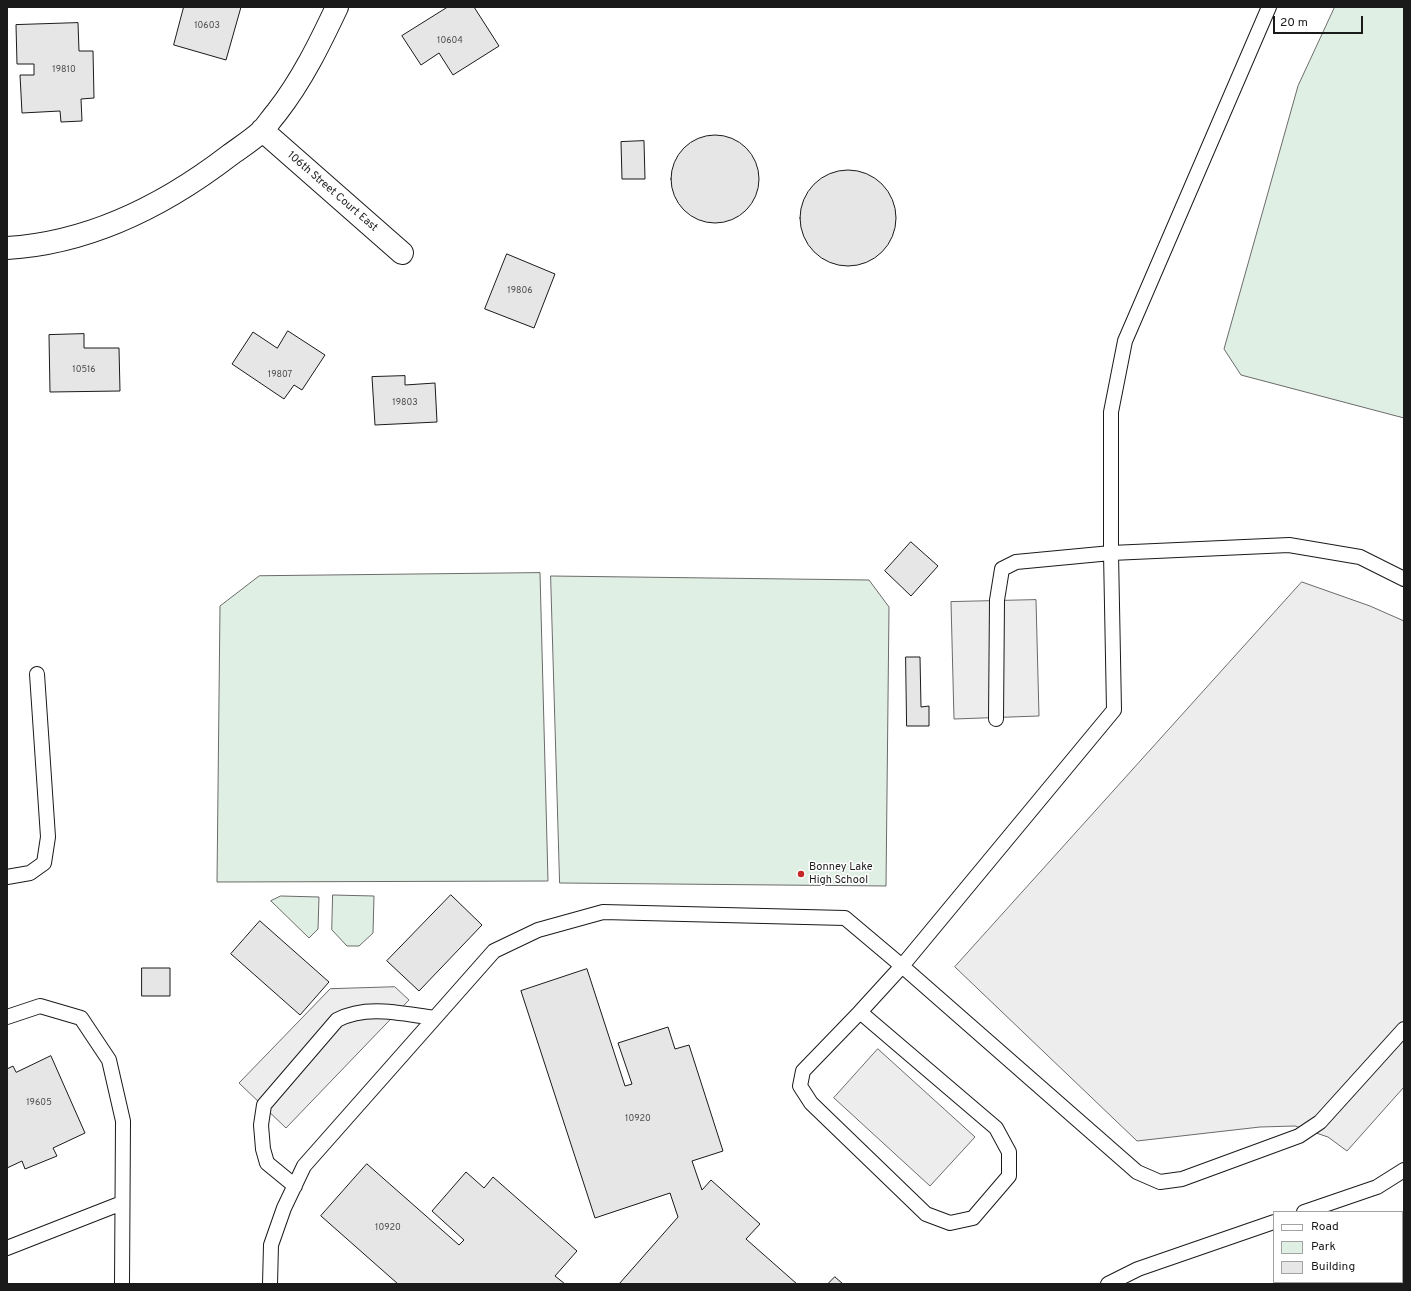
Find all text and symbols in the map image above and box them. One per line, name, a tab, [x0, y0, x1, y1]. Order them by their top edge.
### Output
scale bar	[1275, 8, 1365, 34]
text: 20 m	[1280, 15, 1308, 31]
house number: 10603	[194, 21, 220, 31]
house number: 10604	[437, 36, 463, 46]
house number: 19810	[52, 65, 76, 75]
street label: 106th Street Court East	[284, 149, 380, 235]
house number: 19806	[507, 286, 533, 296]
house number: 10516	[72, 365, 96, 375]
house number: 19807	[268, 370, 292, 380]
house number: 19803	[392, 398, 418, 408]
place label: Bonney Lake High School	[809, 861, 873, 887]
marker: Bonney Lake High School	[796, 869, 806, 879]
house number: 19605	[26, 1098, 52, 1108]
house number: 10920	[625, 1114, 651, 1124]
legend	[1273, 1211, 1403, 1283]
text: Road	[1311, 1219, 1339, 1235]
house number: 10920	[375, 1223, 401, 1233]
text: Park	[1311, 1239, 1336, 1255]
text: Building	[1311, 1259, 1355, 1275]

